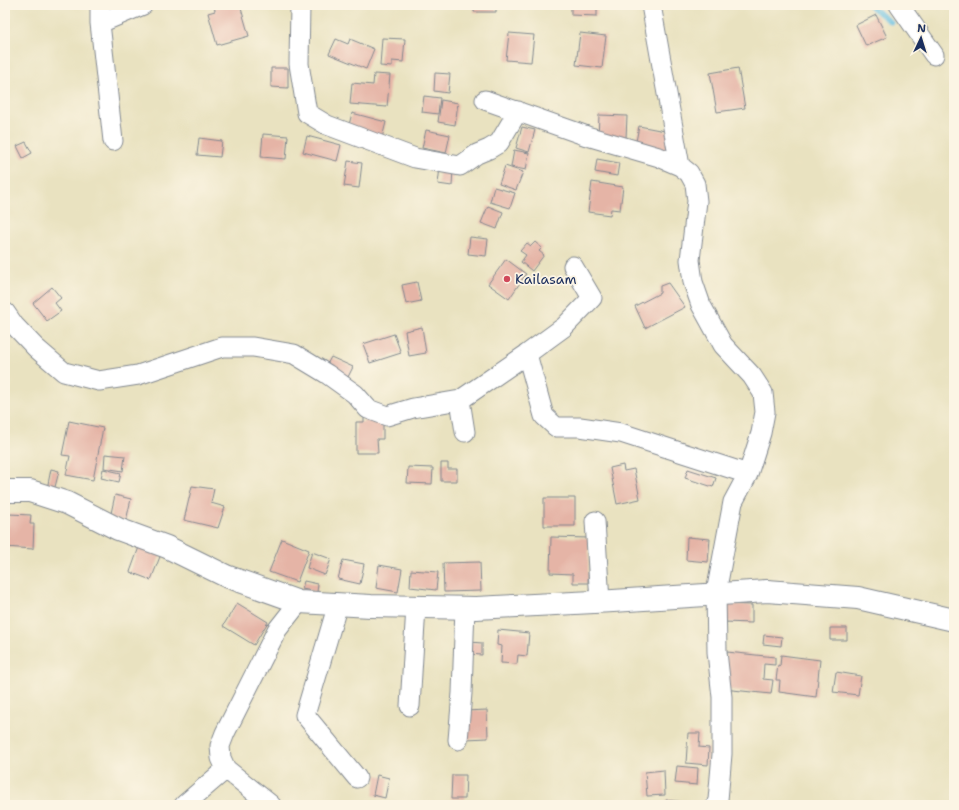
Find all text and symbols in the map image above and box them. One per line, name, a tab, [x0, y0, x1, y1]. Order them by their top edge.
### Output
north arrow	[901, 18, 941, 58]
text: N	[917, 21, 927, 36]
place label: Kailasam	[515, 270, 577, 288]
marker: Kailasam	[502, 274, 512, 284]

